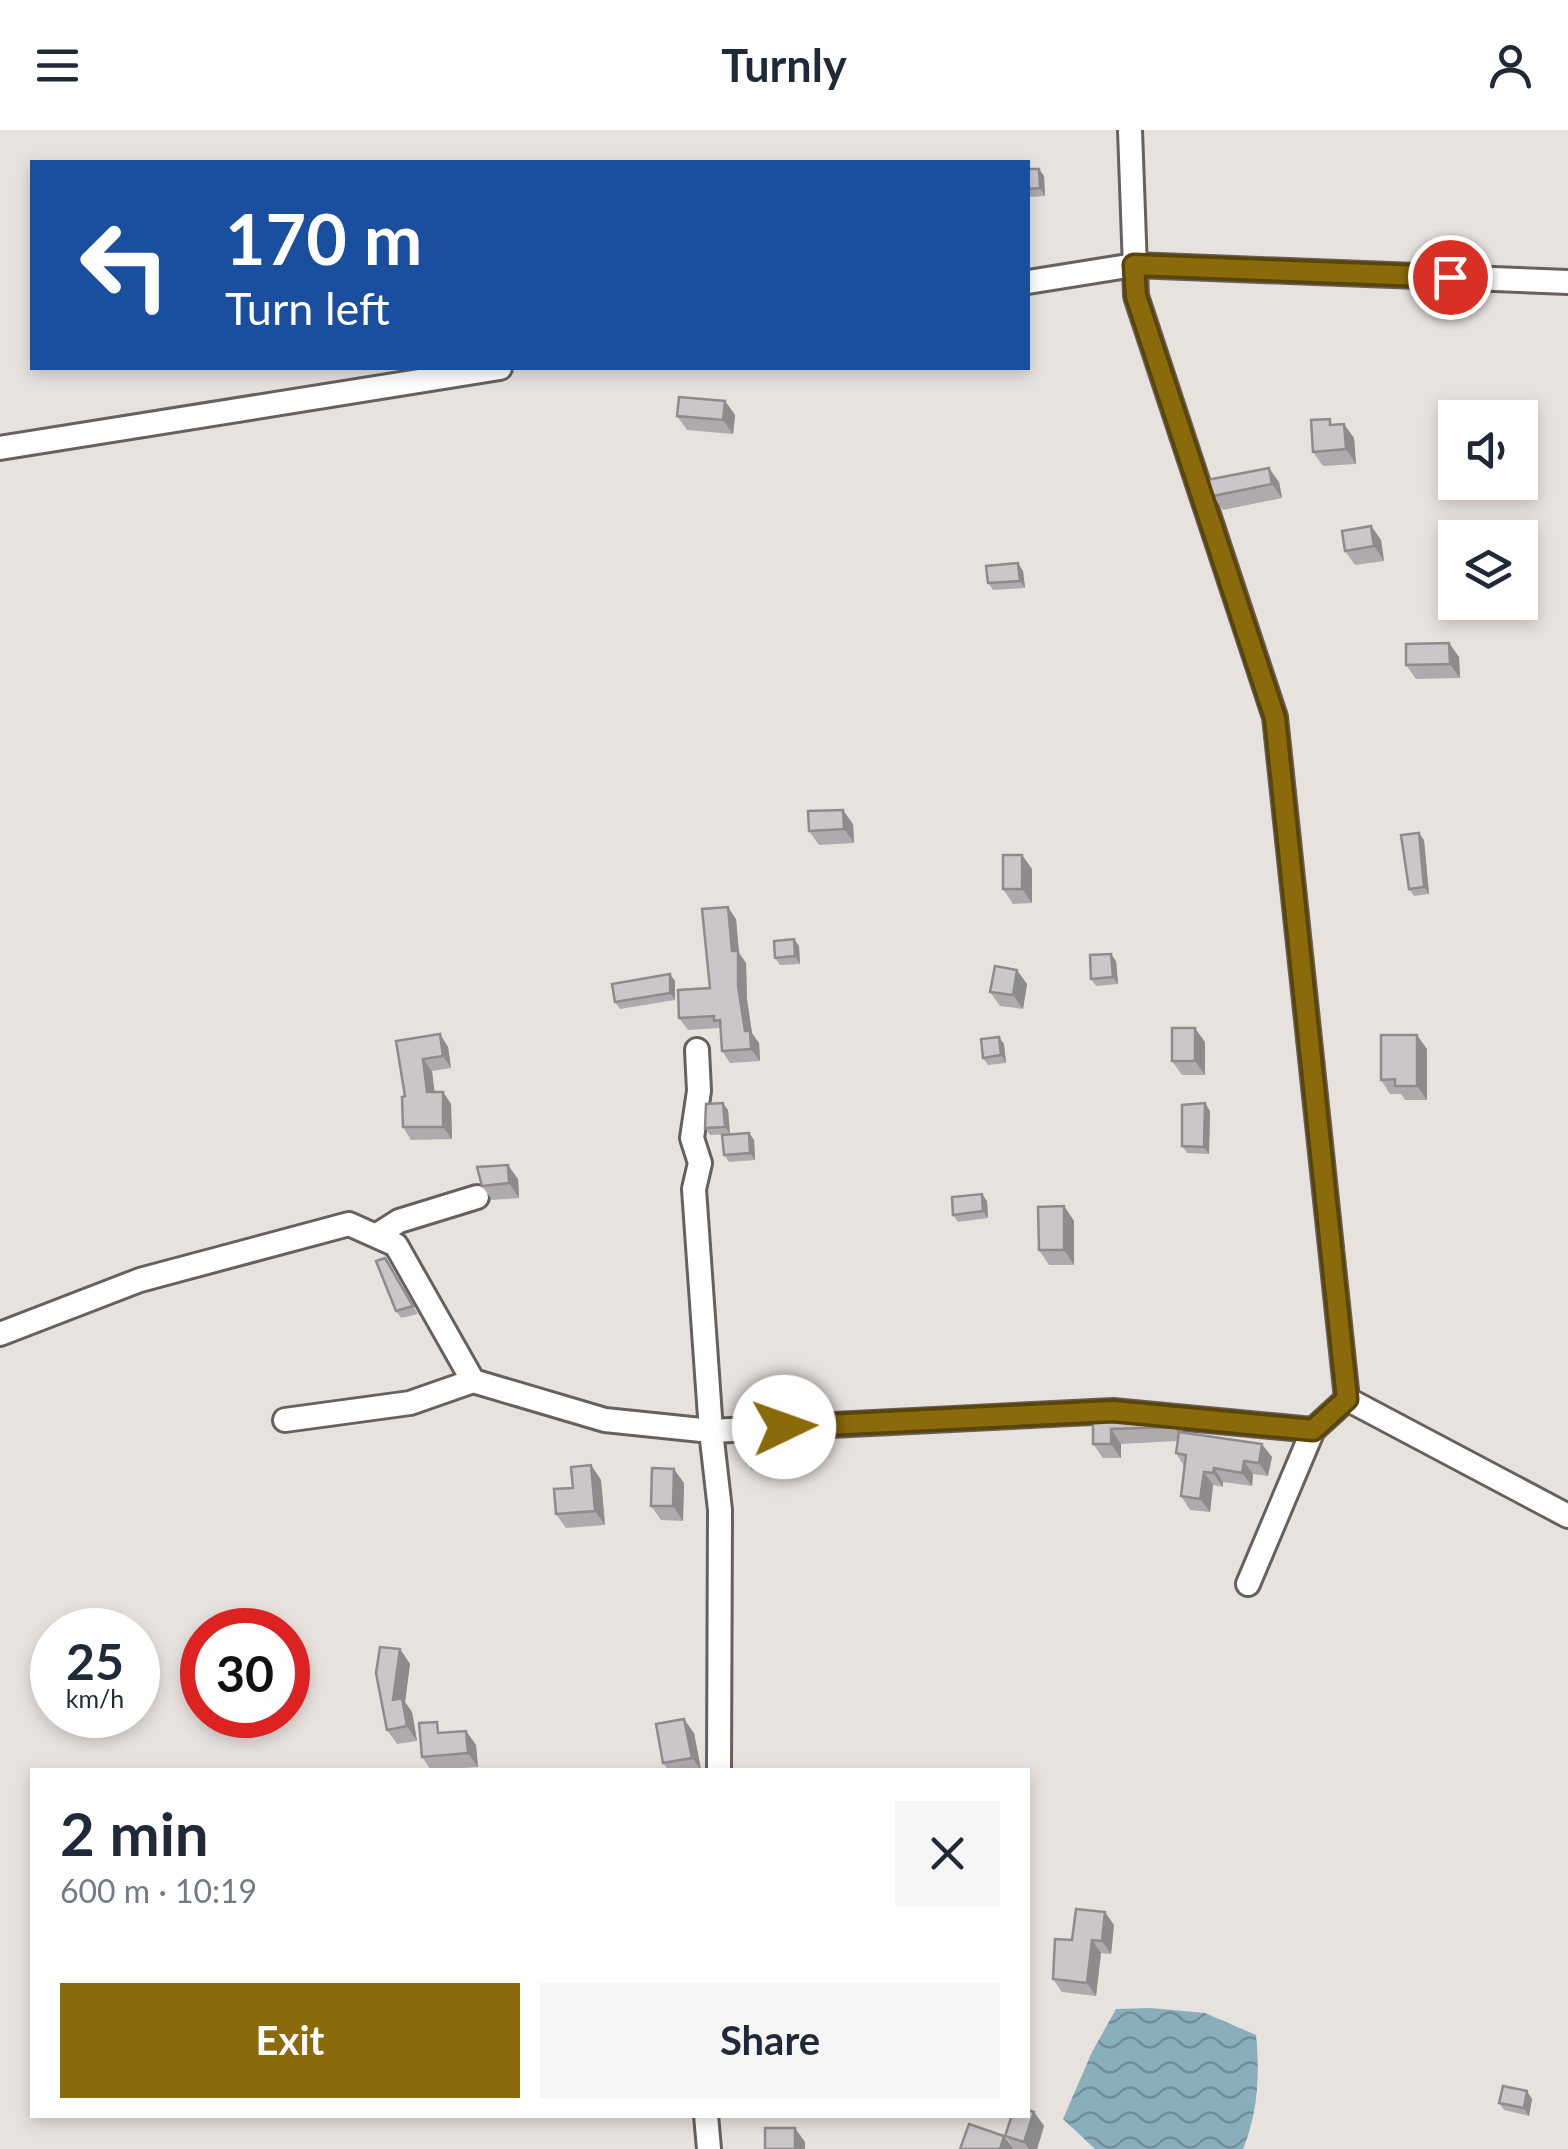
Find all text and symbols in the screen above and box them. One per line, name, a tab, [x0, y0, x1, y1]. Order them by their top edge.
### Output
icon: menu	[30, 38, 85, 93]
text: Turnly	[721, 38, 847, 92]
icon: person	[1483, 38, 1538, 93]
text: 170 m	[225, 196, 422, 280]
icon: left	[60, 200, 190, 330]
pin	[1408, 235, 1493, 320]
icon: arrive	[1423, 250, 1478, 305]
text: Turn left	[225, 281, 390, 335]
map controls	[1438, 400, 1538, 620]
button: sound	[1438, 400, 1538, 500]
button: layers	[1438, 520, 1538, 620]
position arrow	[732, 1375, 836, 1479]
speed limit sign: 30	[180, 1608, 310, 1738]
text: 25	[66, 1631, 124, 1691]
text: km/h	[66, 1683, 124, 1713]
text: 2 min	[60, 1797, 209, 1869]
button: close	[895, 1801, 1000, 1906]
text: 600 m · 10:19	[60, 1871, 257, 1910]
button: Exit	[60, 1983, 520, 2098]
button: Share	[540, 1983, 1000, 2098]

